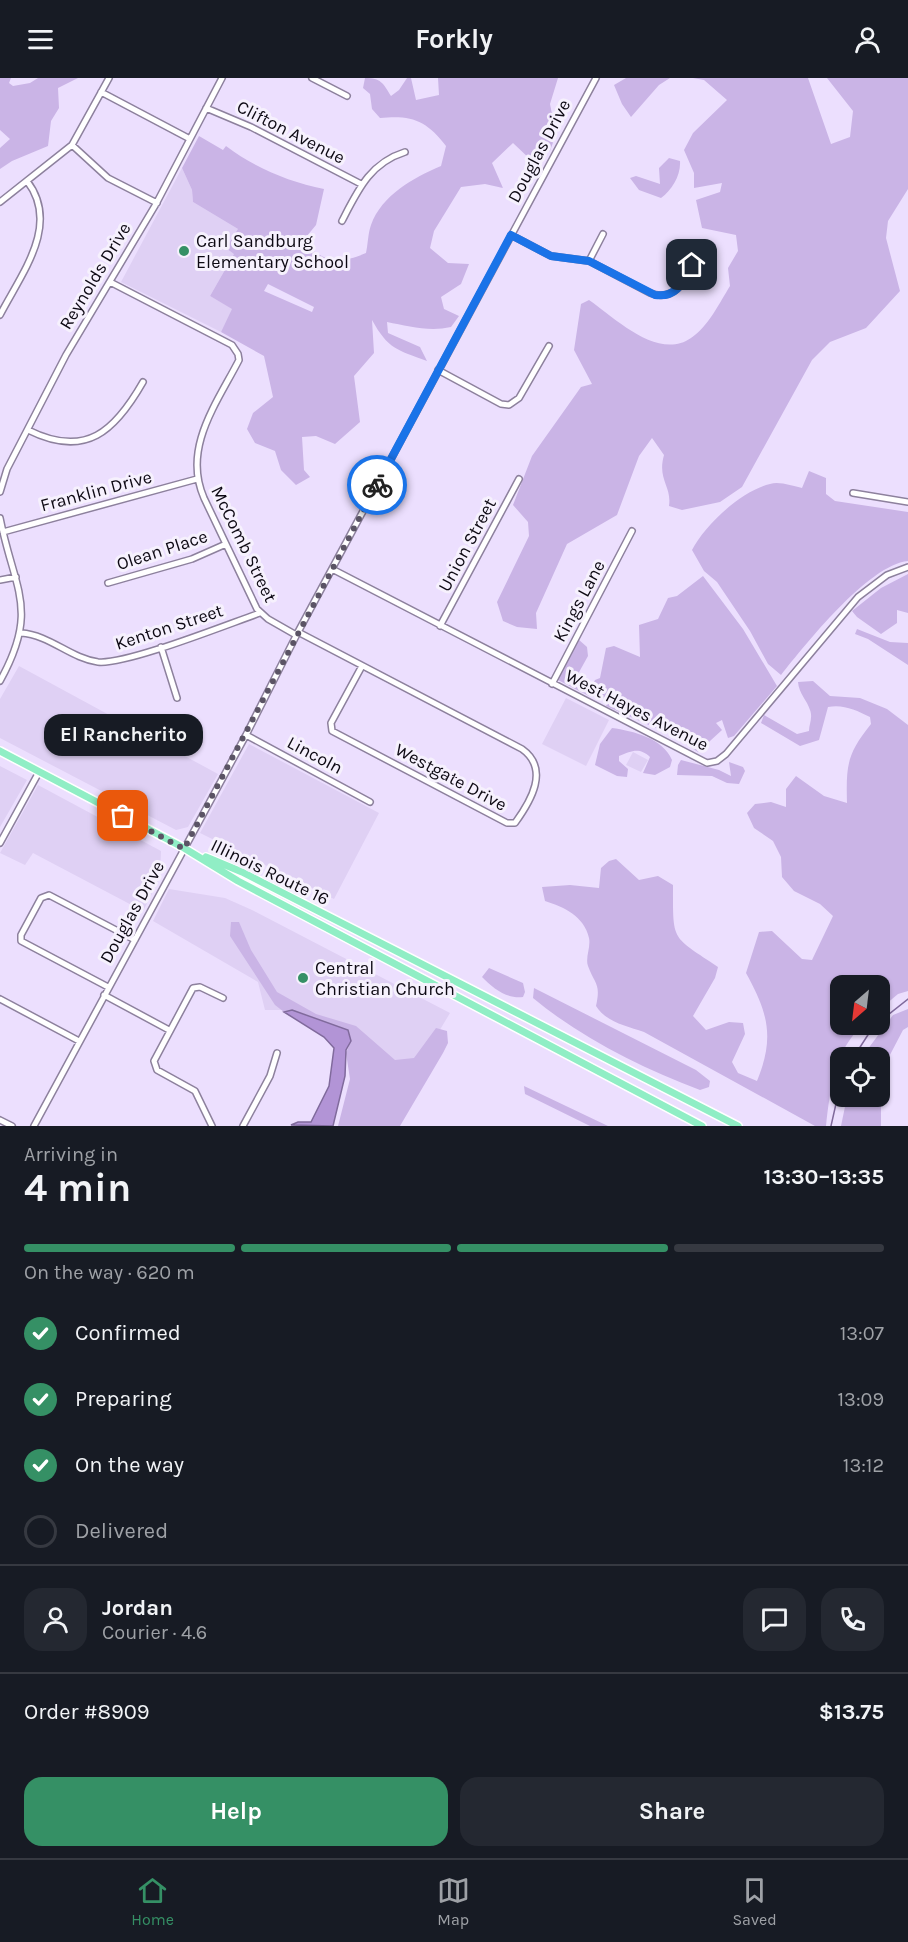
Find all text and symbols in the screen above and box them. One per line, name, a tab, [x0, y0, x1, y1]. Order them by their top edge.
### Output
icon: menu	[24, 23, 57, 56]
text: Forkly	[415, 23, 493, 55]
icon: person	[851, 23, 884, 56]
street label: Clifton Avenue	[233, 95, 349, 169]
street label: Douglas Drive	[503, 96, 575, 206]
street label: Reynolds Drive	[54, 219, 136, 333]
place label: Carl Sandburg Elementary School	[196, 230, 349, 273]
pin	[666, 239, 717, 290]
marker: Carl Sandburg Elementary School	[177, 244, 191, 258]
icon: home	[675, 248, 708, 281]
courier	[347, 455, 407, 515]
street label: Franklin Drive	[38, 466, 154, 516]
icon: bike	[361, 469, 394, 502]
street label: McComb Street	[206, 482, 282, 606]
street label: Union Street	[433, 494, 501, 595]
street label: Olean Place	[114, 525, 210, 575]
street label: Kings Lane	[548, 556, 610, 646]
street label: Kenton Street	[112, 599, 226, 655]
street label: West Hayes Avenue	[562, 664, 712, 756]
callout: El Rancherito	[44, 714, 202, 756]
text: El Rancherito	[60, 723, 187, 746]
street label: Lincoln	[283, 731, 347, 779]
street label: Westgate Drive	[391, 738, 511, 816]
pin	[97, 790, 148, 841]
icon: bag	[106, 799, 139, 832]
street label: Illinois Route 16	[207, 834, 333, 910]
street label: Douglas Drive	[95, 857, 169, 967]
place label: Central Christian Church	[315, 957, 455, 1000]
marker: Central Christian Church	[296, 971, 310, 985]
north arrow	[830, 975, 890, 1035]
map controls	[830, 975, 890, 1107]
button: locate	[830, 1047, 890, 1107]
text: Arriving in	[24, 1143, 118, 1166]
text: 13:30–13:35	[763, 1164, 884, 1190]
text: 4 min	[24, 1165, 131, 1211]
text: On the way · 620 m	[24, 1261, 195, 1284]
icon: check	[24, 1317, 57, 1350]
text: Confirmed	[75, 1320, 181, 1346]
text: 13:07	[840, 1322, 884, 1345]
icon: check	[24, 1383, 57, 1416]
text: Preparing	[75, 1386, 172, 1412]
text: 13:09	[838, 1388, 884, 1411]
icon: check	[24, 1449, 57, 1482]
text: On the way	[75, 1452, 184, 1478]
text: 13:12	[843, 1454, 884, 1477]
text: Delivered	[75, 1518, 168, 1544]
button: person	[24, 1588, 87, 1651]
button: chat	[743, 1588, 806, 1651]
button: phone	[821, 1588, 884, 1651]
text: Jordan	[102, 1595, 173, 1621]
text: Courier · 4.6	[102, 1621, 207, 1644]
text: Order #8909	[24, 1699, 150, 1725]
text: $13.75	[819, 1699, 884, 1725]
button: Help	[24, 1777, 448, 1846]
button: Share	[460, 1777, 884, 1846]
tab: Home	[131, 1874, 174, 1929]
tab: Map	[437, 1874, 470, 1929]
tab: Saved	[732, 1874, 777, 1929]

